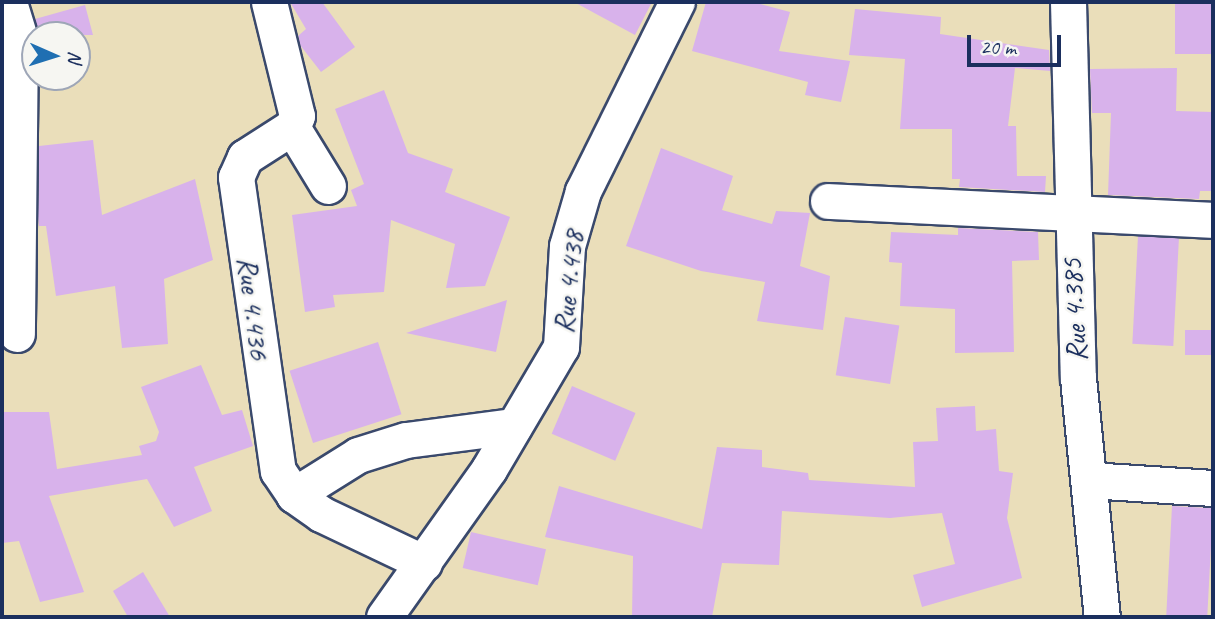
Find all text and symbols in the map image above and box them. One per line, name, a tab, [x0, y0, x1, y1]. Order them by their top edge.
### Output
north arrow	[21, 21, 91, 91]
scale bar	[970, 21, 1064, 65]
text: 20 m	[980, 34, 1016, 60]
text: N	[63, 50, 87, 63]
street label: Rue 4.438	[545, 229, 591, 335]
street label: Rue 4.436	[230, 255, 278, 361]
street label: Rue 4.385	[1053, 257, 1095, 363]

